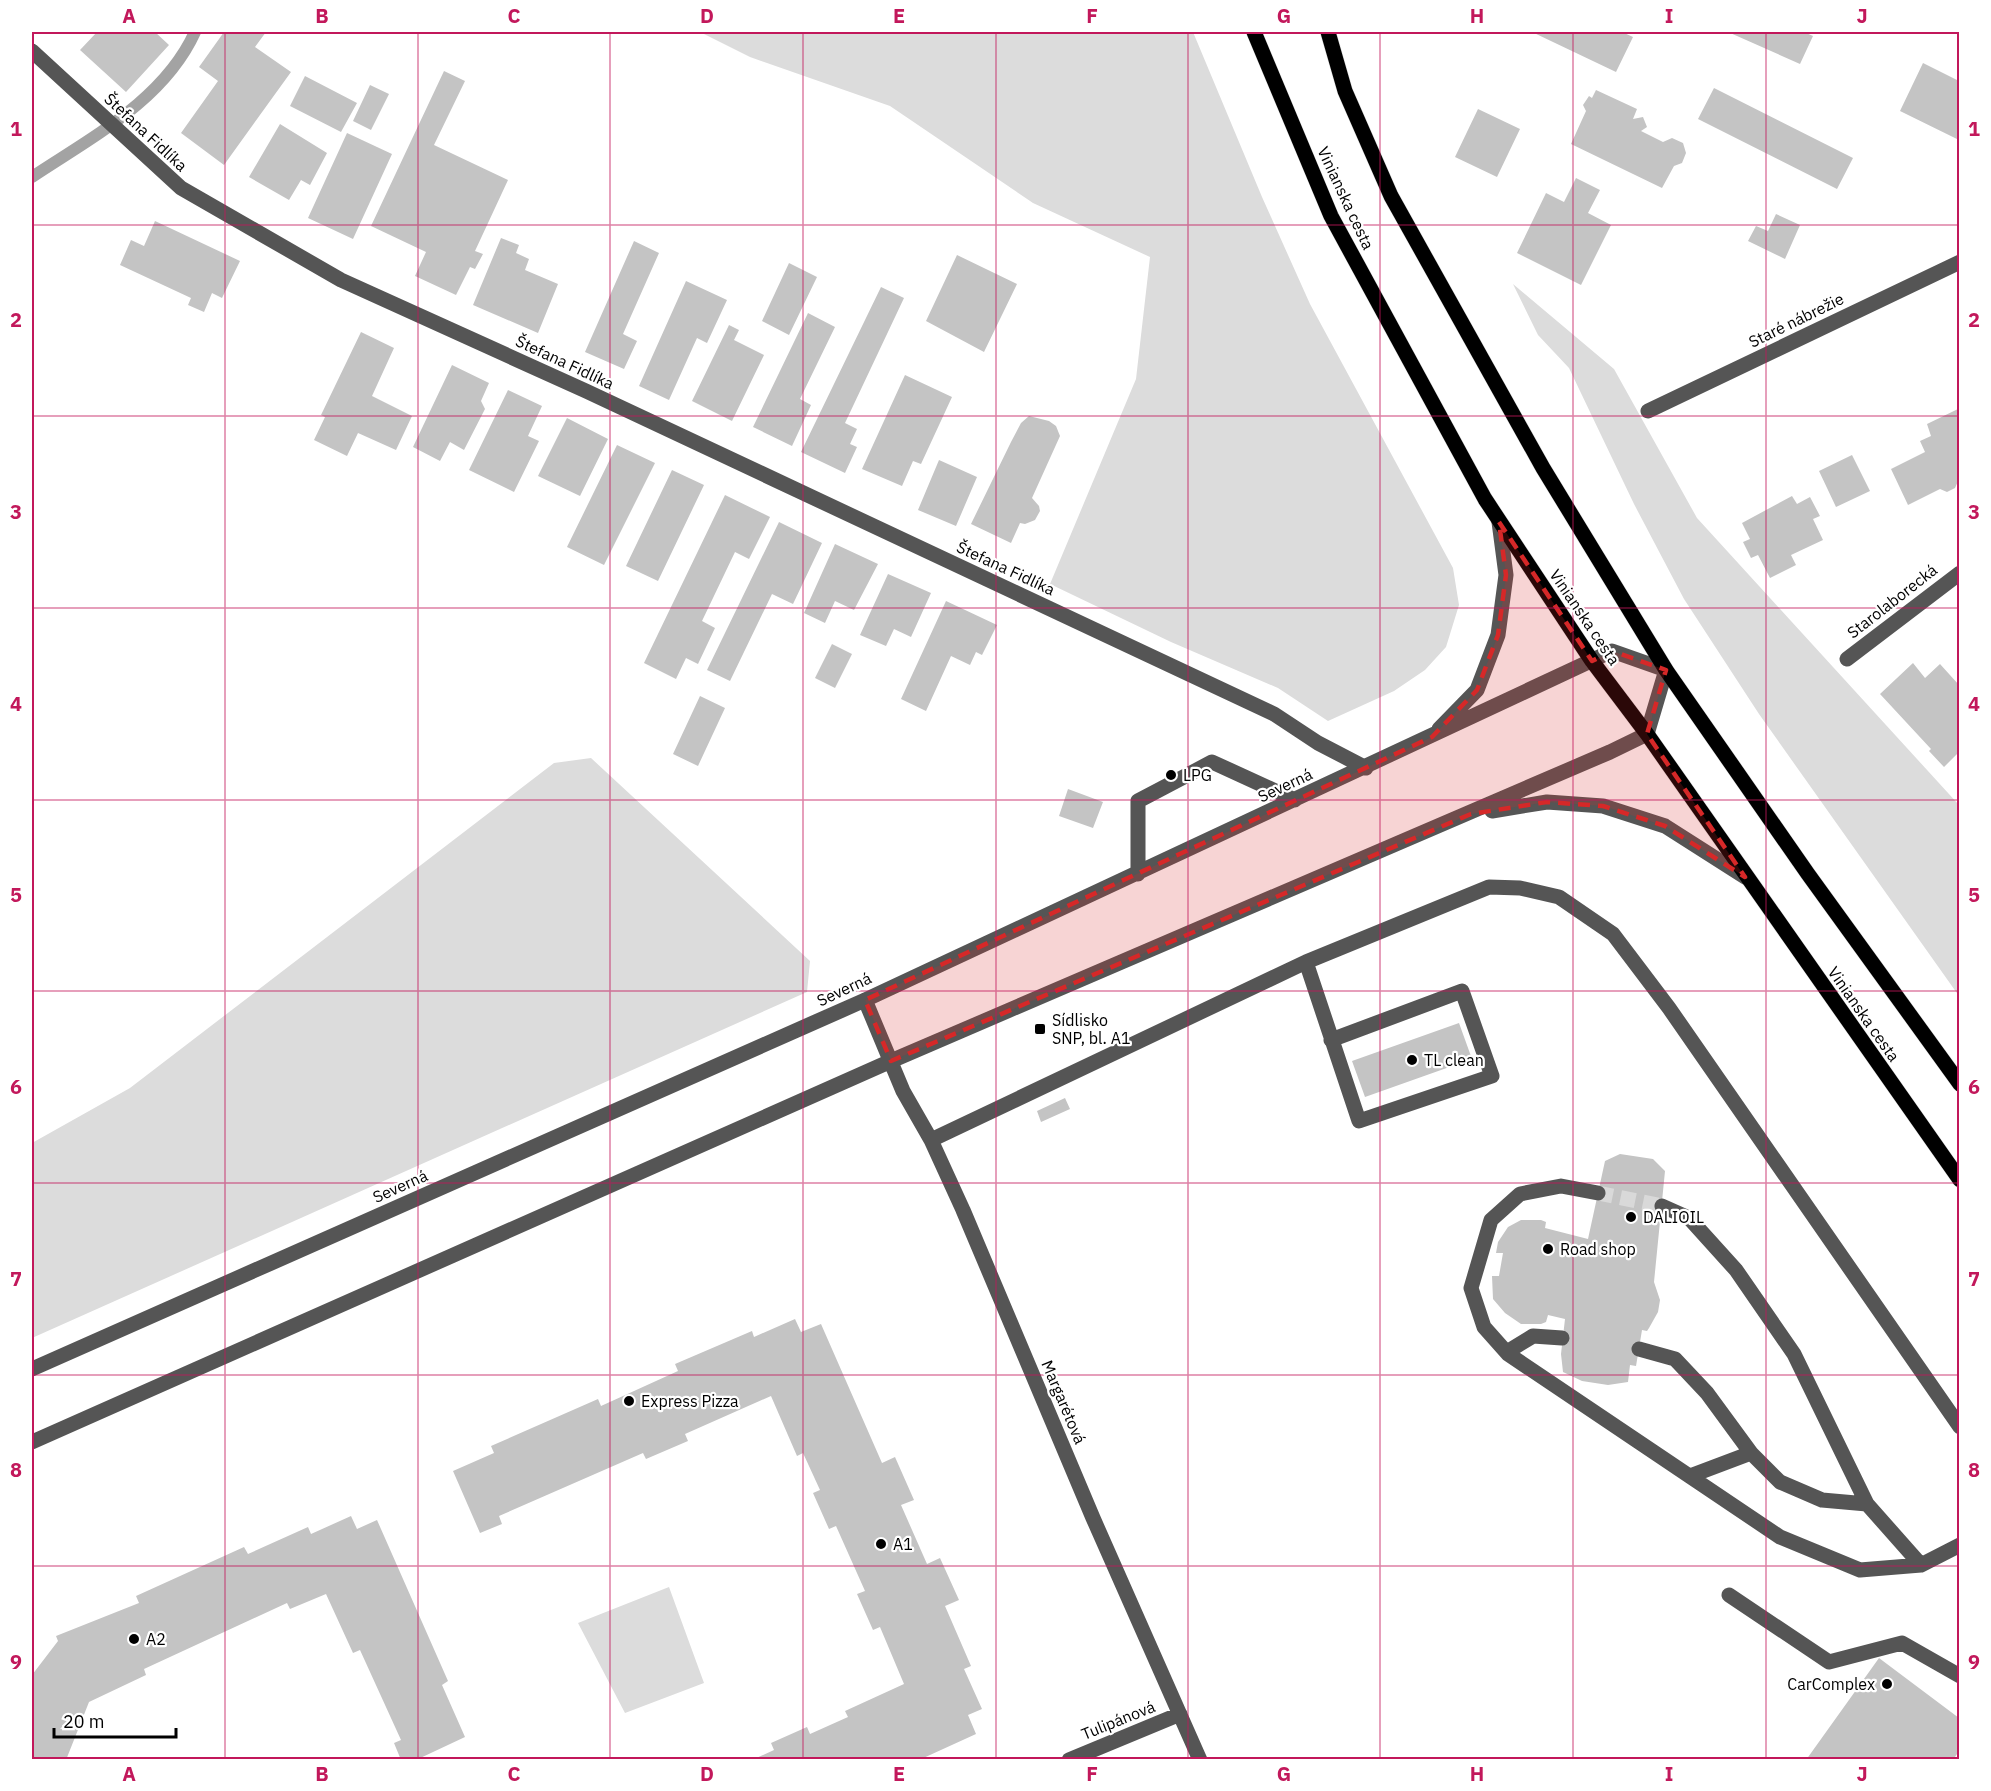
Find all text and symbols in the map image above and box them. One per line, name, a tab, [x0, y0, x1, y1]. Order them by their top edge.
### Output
text: A	[122, 2, 136, 29]
text: B	[315, 2, 329, 29]
text: C	[507, 2, 521, 29]
text: D	[700, 2, 714, 29]
text: E	[893, 2, 905, 29]
text: F	[1086, 2, 1098, 29]
text: G	[1277, 2, 1291, 29]
text: H	[1470, 2, 1484, 29]
text: I	[1665, 2, 1673, 29]
text: J	[1856, 2, 1868, 29]
street label: Štefana Fidlíka	[100, 88, 193, 176]
text: 1	[10, 115, 22, 142]
text: 1	[1968, 115, 1980, 142]
street label: Vinianska cesta	[1313, 143, 1379, 253]
street label: Staré nábrežie	[1745, 288, 1847, 352]
text: 2	[10, 306, 22, 333]
text: 2	[1968, 306, 1980, 333]
street label: Štefana Fidlíka	[513, 330, 618, 394]
text: 3	[10, 498, 22, 525]
text: 3	[1968, 498, 1980, 525]
street label: Štefana Fidlíka	[954, 536, 1059, 600]
street label: Starolaborecká	[1843, 559, 1941, 642]
street label: Vinianska cesta	[1546, 565, 1625, 669]
text: 4	[10, 690, 22, 717]
text: 4	[1968, 690, 1980, 717]
street label: Severná	[1254, 763, 1316, 806]
place label: LPG	[1183, 765, 1212, 785]
marker: LPG	[1164, 768, 1178, 782]
text: 5	[10, 881, 22, 908]
text: 5	[1968, 881, 1980, 908]
street label: Vinianska cesta	[1824, 963, 1904, 1066]
street label: Severná	[813, 967, 875, 1010]
place label: Sídlisko SNP, bl. A1	[1052, 1010, 1131, 1048]
marker: Sídlisko SNP, bl. A1	[1033, 1022, 1047, 1036]
place label: TL clean	[1424, 1050, 1484, 1070]
marker: TL clean	[1405, 1053, 1419, 1067]
text: 6	[10, 1073, 22, 1100]
text: 6	[1968, 1073, 1980, 1100]
street label: Severná	[369, 1165, 431, 1207]
place label: DALIOIL	[1643, 1207, 1704, 1227]
marker: DALIOIL	[1624, 1210, 1638, 1224]
place label: Road shop	[1560, 1239, 1636, 1259]
marker: Road shop	[1541, 1242, 1555, 1256]
text: 7	[10, 1265, 22, 1292]
text: 7	[1968, 1265, 1980, 1292]
street label: Margarétová	[1037, 1357, 1091, 1447]
place label: Express Pizza	[641, 1391, 739, 1411]
marker: Express Pizza	[622, 1394, 636, 1408]
text: 8	[10, 1456, 22, 1483]
text: 8	[1968, 1456, 1980, 1483]
place label: A1	[893, 1534, 913, 1554]
marker: A1	[874, 1537, 888, 1551]
place label: A2	[146, 1629, 166, 1649]
marker: A2	[127, 1632, 141, 1646]
text: 9	[10, 1648, 22, 1675]
text: 9	[1968, 1648, 1980, 1675]
place label: CarComplex	[1787, 1674, 1875, 1694]
marker: CarComplex	[1880, 1677, 1894, 1691]
street label: Tulipánová	[1078, 1696, 1158, 1744]
scale bar	[54, 1701, 176, 1739]
text: 20 m	[63, 1710, 105, 1733]
text: A	[122, 1760, 136, 1787]
text: B	[315, 1760, 329, 1787]
text: C	[507, 1760, 521, 1787]
text: D	[700, 1760, 714, 1787]
text: E	[893, 1760, 905, 1787]
text: F	[1086, 1760, 1098, 1787]
text: G	[1277, 1760, 1291, 1787]
text: H	[1470, 1760, 1484, 1787]
text: I	[1665, 1760, 1673, 1787]
text: J	[1856, 1760, 1868, 1787]

